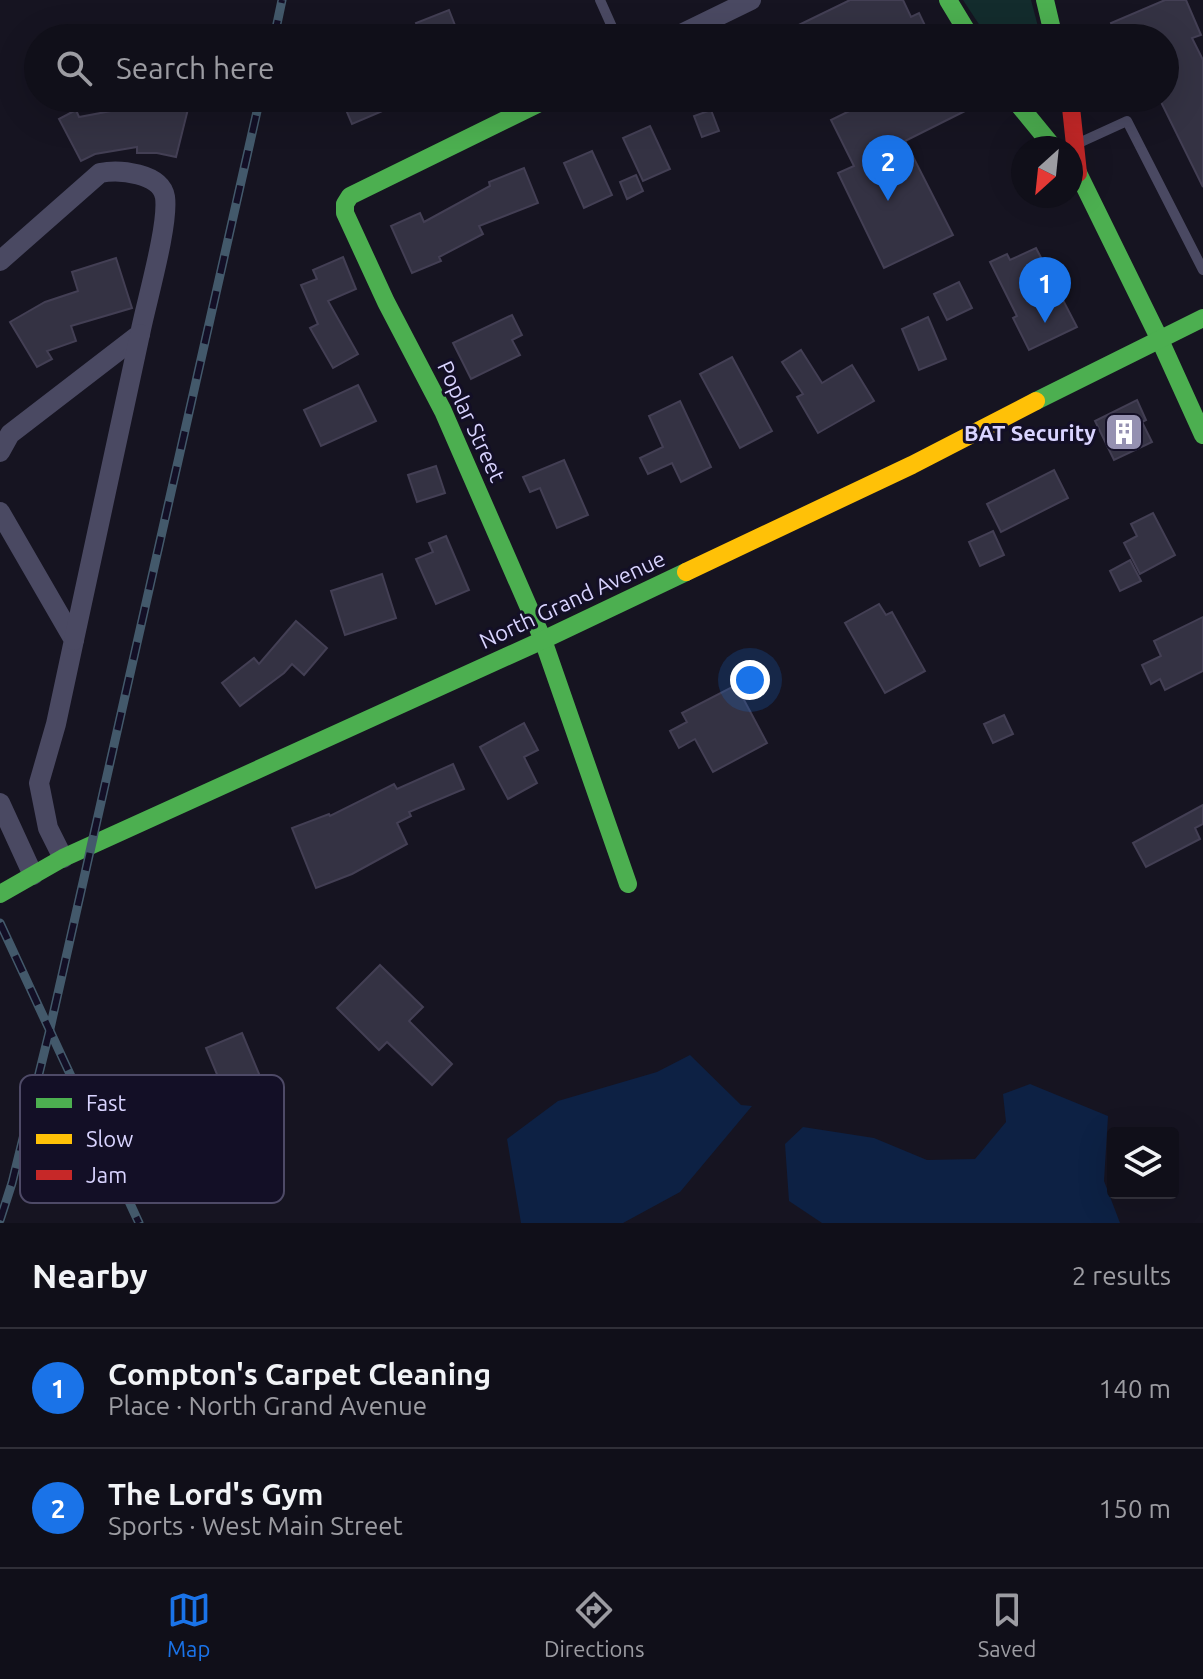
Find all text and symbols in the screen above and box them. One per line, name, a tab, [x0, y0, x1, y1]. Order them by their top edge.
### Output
search box	[24, 24, 1179, 112]
icon: search	[52, 46, 96, 90]
text: Search here	[116, 51, 275, 85]
pin: 2	[862, 135, 914, 201]
north arrow	[1011, 136, 1083, 208]
pin: 1	[1019, 257, 1071, 323]
street label: Poplar Street	[433, 357, 511, 486]
building icon: BAT Security	[1103, 411, 1145, 453]
place label: BAT Security	[964, 420, 1096, 445]
street label: North Grand Avenue	[475, 545, 669, 653]
your location	[730, 660, 770, 700]
legend	[20, 1075, 284, 1203]
text: Fast	[86, 1090, 127, 1115]
text: Slow	[86, 1126, 133, 1151]
map controls	[1107, 1127, 1179, 1199]
button: layers	[1107, 1127, 1179, 1199]
text: Jam	[86, 1162, 127, 1187]
text: Nearby	[32, 1256, 147, 1294]
text: 2 results	[1072, 1261, 1171, 1290]
text: Compton's Carpet Cleaning	[108, 1357, 491, 1391]
text: 1	[51, 1374, 65, 1403]
text: 140 m	[1099, 1374, 1171, 1403]
text: Place · North Grand Avenue	[108, 1391, 427, 1420]
text: The Lord's Gym	[108, 1477, 323, 1511]
text: 2	[51, 1494, 65, 1523]
text: 150 m	[1099, 1494, 1171, 1523]
text: Sports · West Main Street	[108, 1511, 403, 1540]
tab: Map	[167, 1588, 211, 1661]
tab: Directions	[544, 1588, 644, 1661]
tab: Saved	[978, 1588, 1036, 1661]

